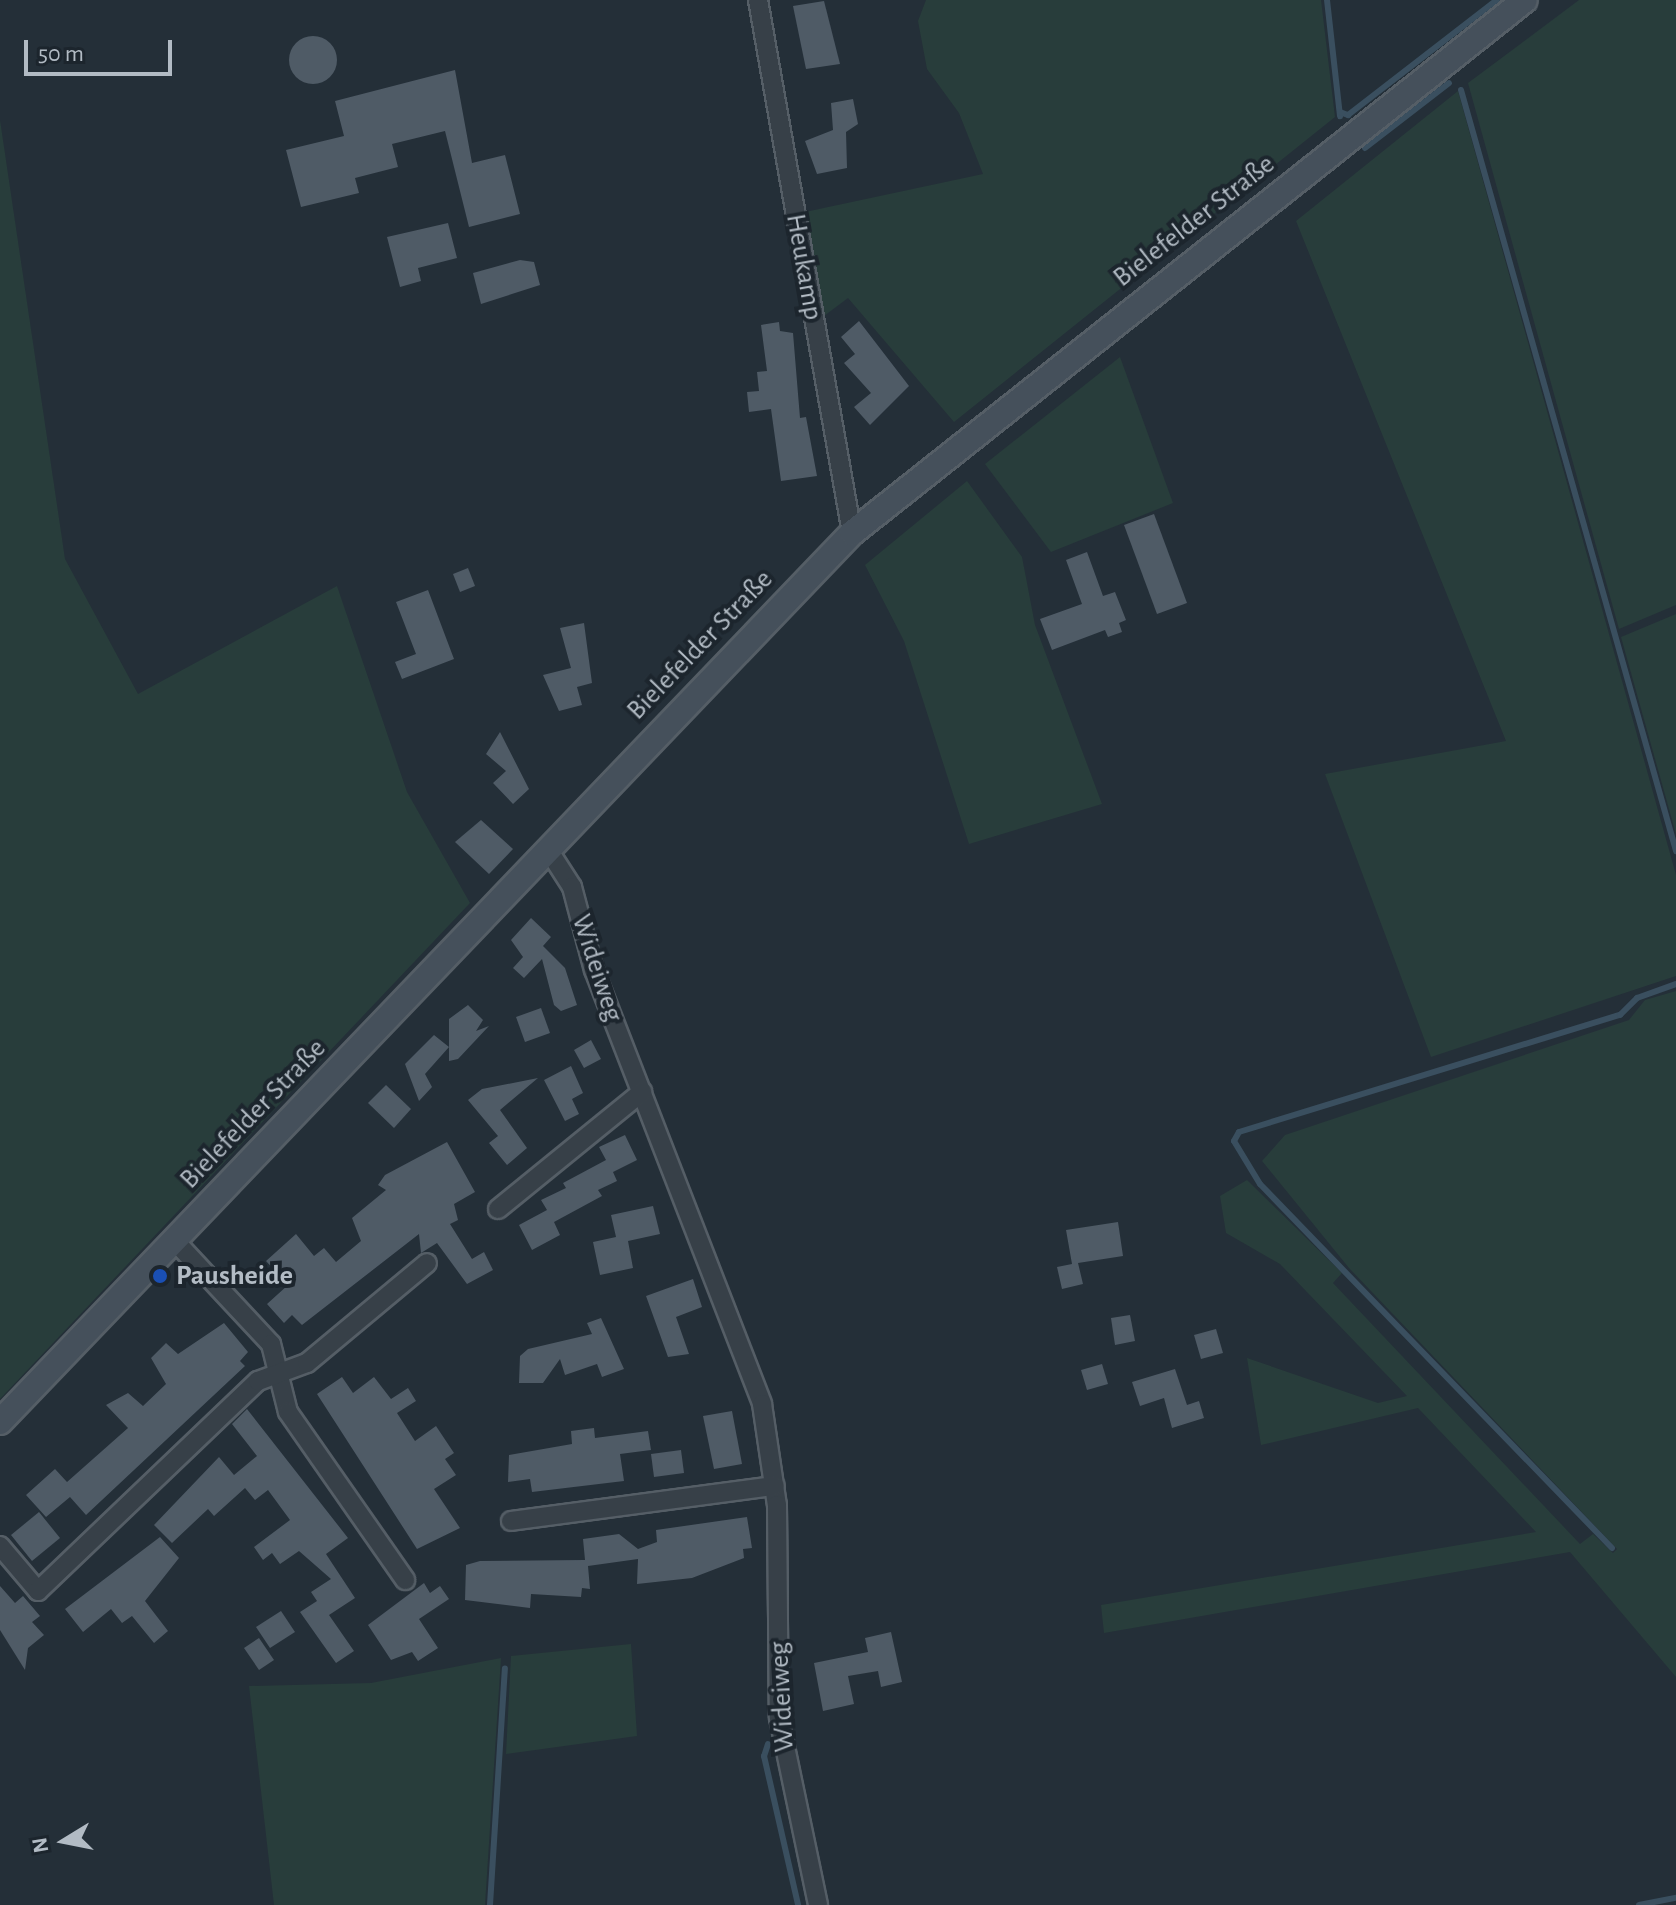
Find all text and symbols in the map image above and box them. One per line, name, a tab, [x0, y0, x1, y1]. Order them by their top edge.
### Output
scale bar	[28, 24, 176, 74]
text: 50 m	[38, 42, 84, 66]
street label: Bielefelder Straße	[1107, 148, 1281, 294]
street label: Heukamp	[778, 211, 830, 323]
street label: Bielefelder Straße	[620, 563, 780, 727]
street label: Wideiweg	[564, 910, 630, 1026]
street label: Bielefelder Straße	[173, 1032, 333, 1196]
place label: Pausheide	[176, 1259, 293, 1293]
marker: Pausheide	[151, 1267, 169, 1285]
street label: Wideiweg	[762, 1641, 802, 1753]
north arrow	[24, 1801, 104, 1881]
text: N	[28, 1836, 53, 1855]

